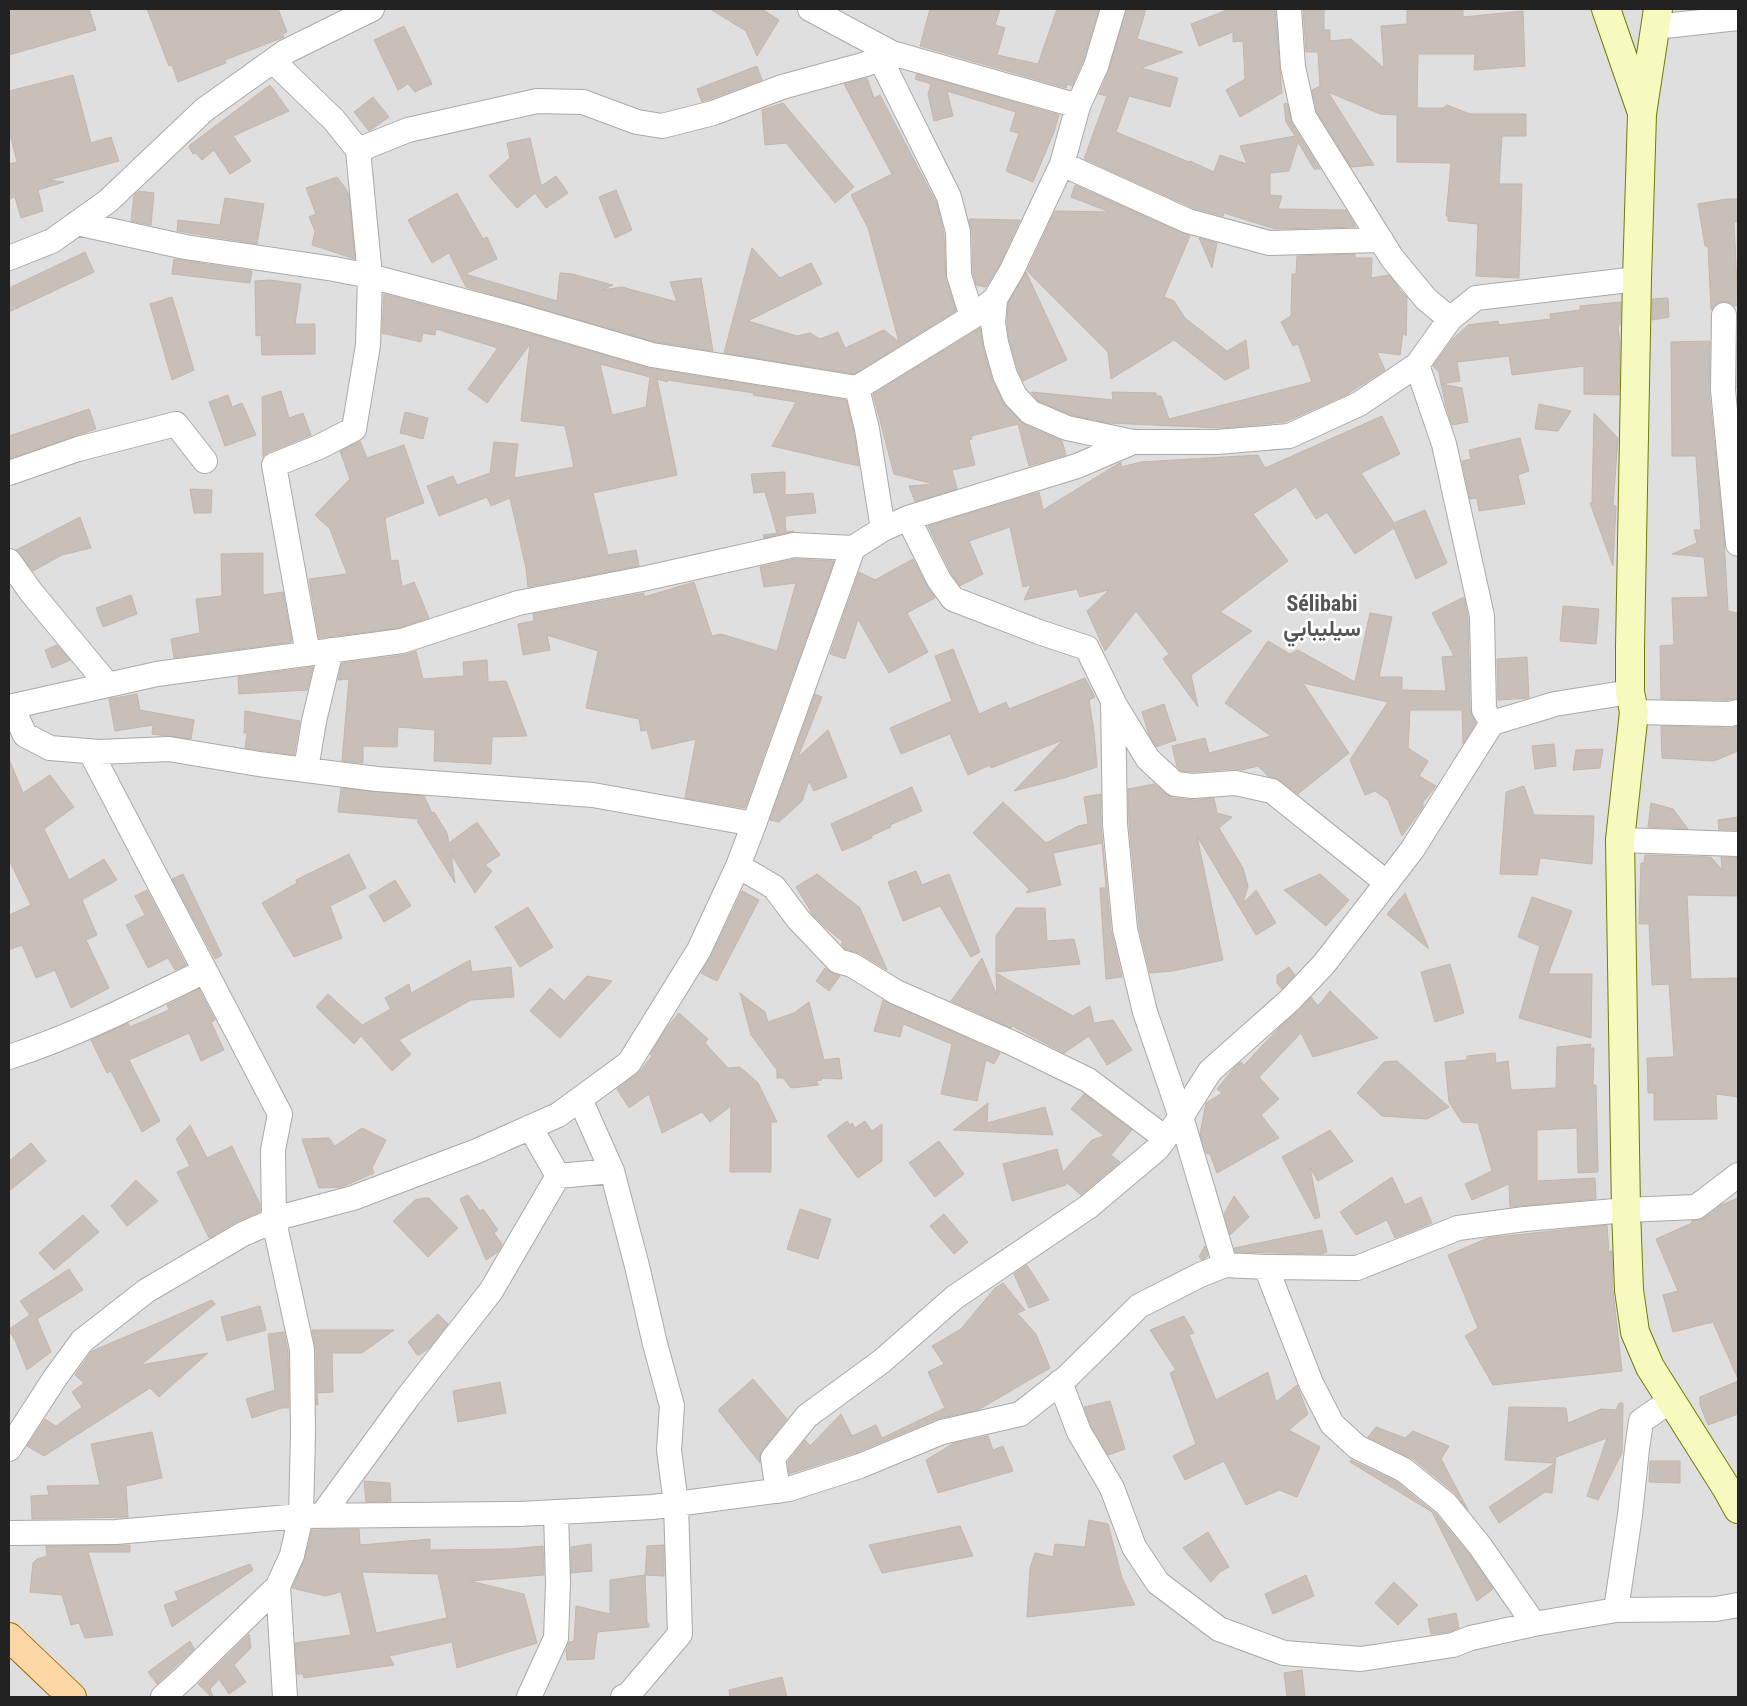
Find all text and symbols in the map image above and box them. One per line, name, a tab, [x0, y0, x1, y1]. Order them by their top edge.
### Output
district label: Sélibabi سيليبابي	[1283, 591, 1361, 647]

